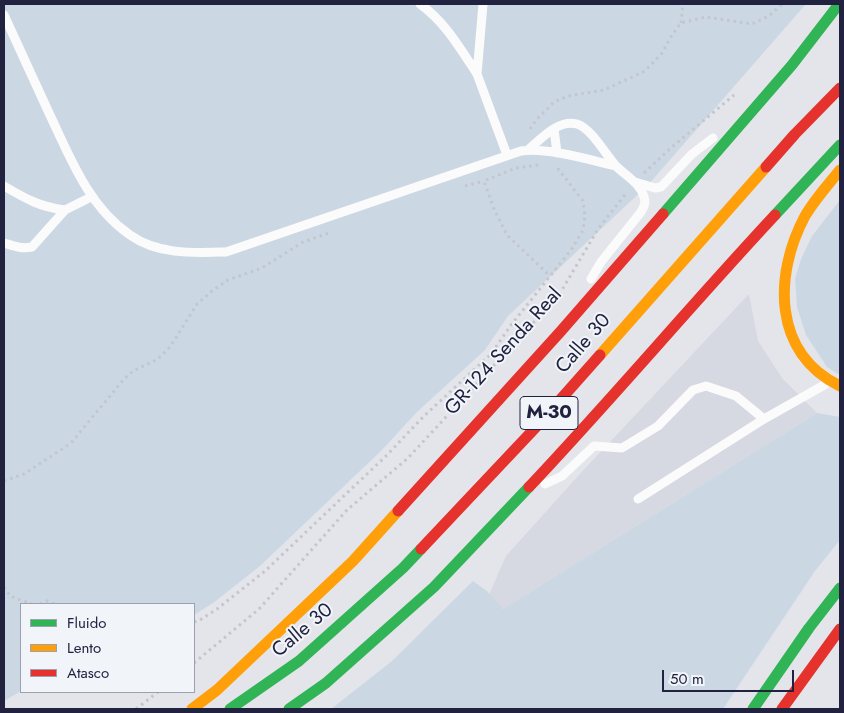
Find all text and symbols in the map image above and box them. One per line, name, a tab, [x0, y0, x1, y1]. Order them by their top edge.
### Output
street label: GR-124 Senda Real	[440, 283, 568, 421]
street label: Calle 30	[551, 309, 617, 379]
road number: M-30	[520, 396, 578, 429]
street label: Calle 30	[268, 599, 338, 663]
legend	[20, 603, 195, 693]
text: Fluido	[67, 612, 106, 634]
text: Lento	[67, 637, 101, 659]
scale bar	[664, 660, 796, 692]
text: Atasco	[67, 662, 109, 684]
text: 50 m	[670, 668, 704, 690]

